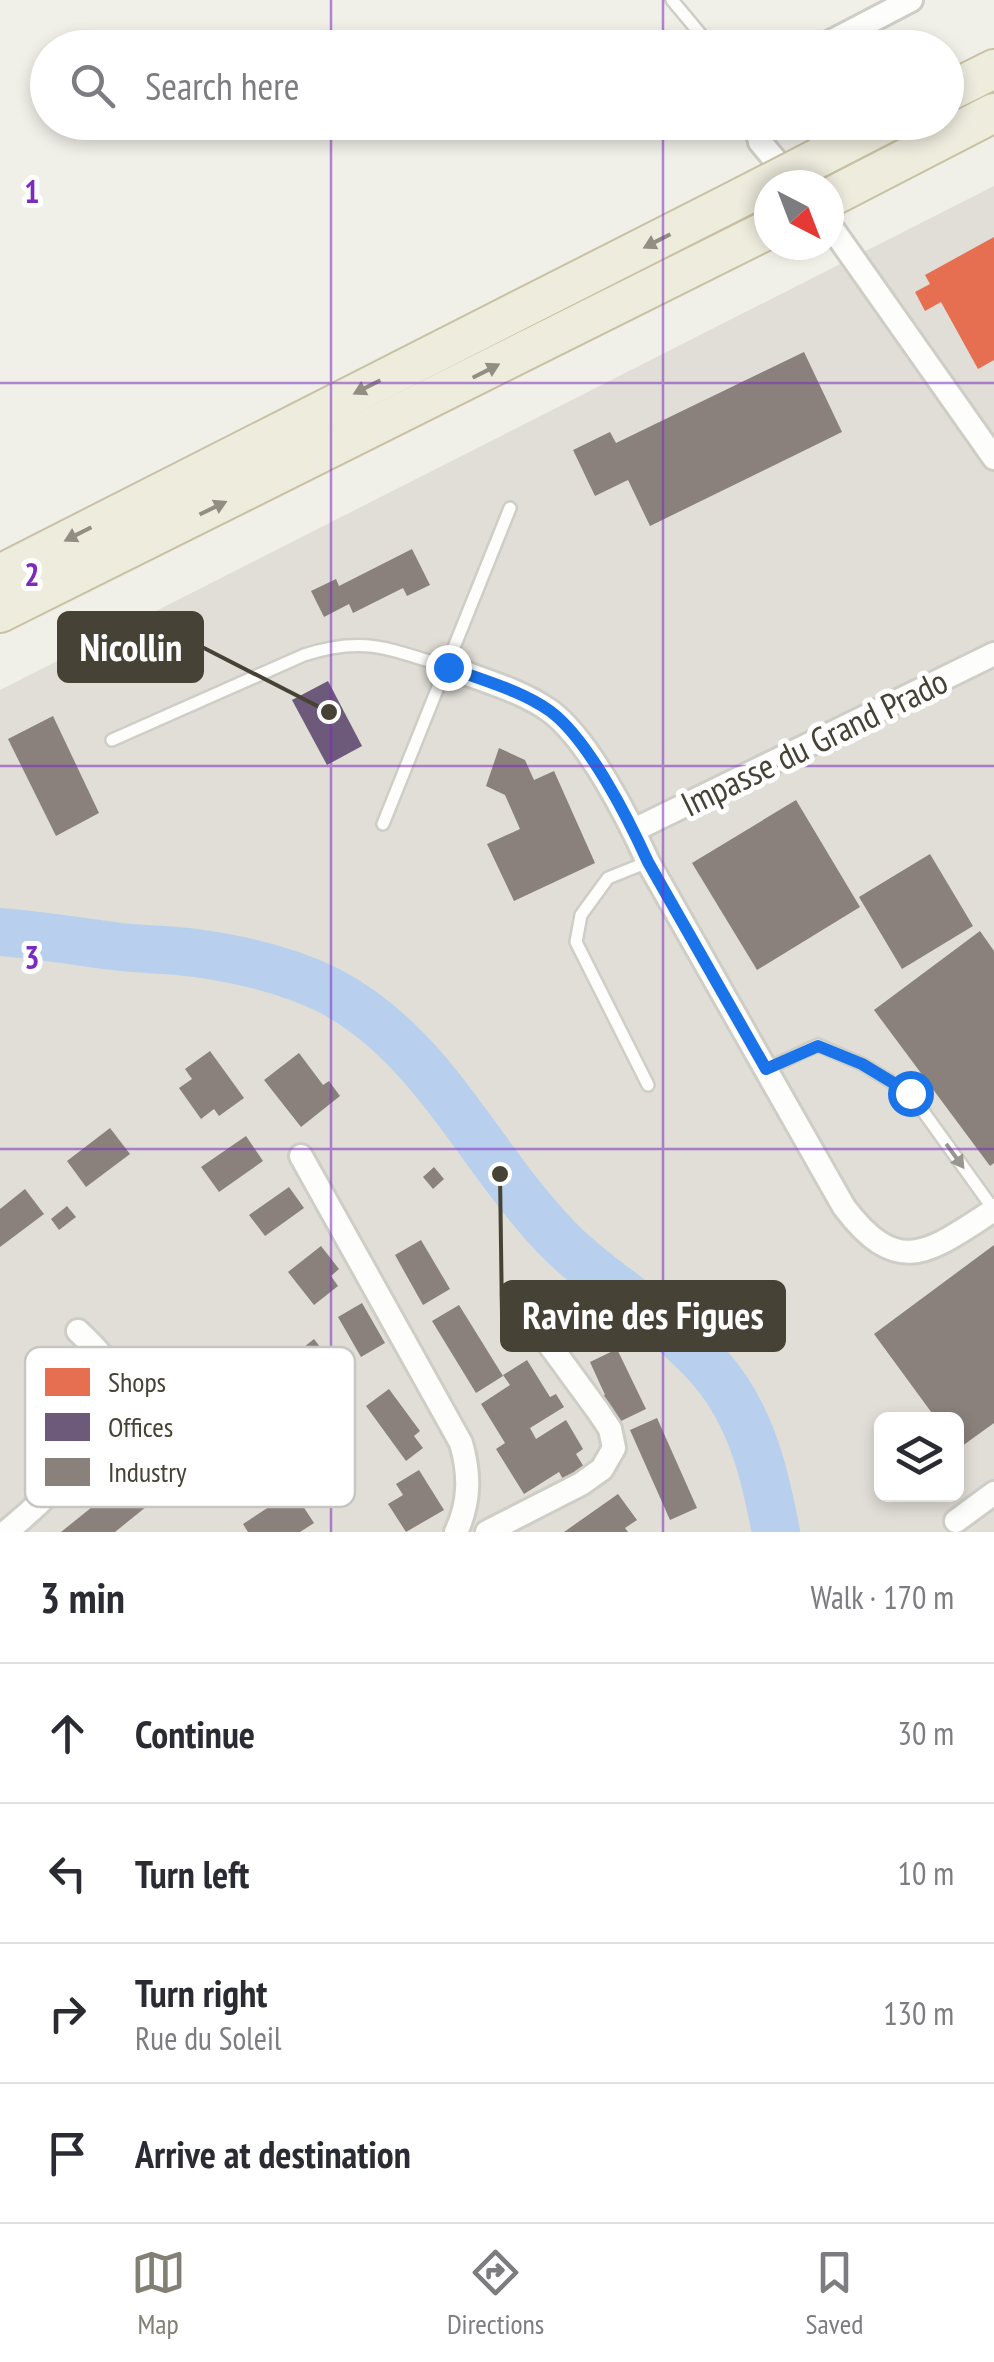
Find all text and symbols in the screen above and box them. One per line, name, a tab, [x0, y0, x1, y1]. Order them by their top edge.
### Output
search box	[30, 30, 964, 140]
icon: search	[65, 58, 120, 113]
text: Search here	[145, 61, 299, 110]
text: 1	[24, 170, 40, 212]
north arrow	[754, 170, 844, 260]
one-way arrow	[643, 232, 672, 249]
one-way arrow	[472, 363, 501, 380]
one-way arrow	[353, 379, 382, 396]
one-way arrow	[198, 499, 227, 516]
one-way arrow	[63, 525, 92, 542]
text: 2	[24, 553, 40, 595]
callout: Nicollin	[59, 613, 202, 681]
text: Nicollin	[80, 622, 182, 671]
route end	[426, 645, 472, 691]
street label: Impasse du Grand Prado	[673, 658, 955, 826]
text: 3	[24, 936, 40, 978]
route start	[888, 1071, 934, 1117]
one-way arrow	[944, 1142, 964, 1169]
callout: Ravine des Figues	[502, 1282, 784, 1350]
text: Ravine des Figues	[522, 1290, 764, 1339]
legend	[25, 1347, 355, 1507]
text: Shops	[108, 1363, 166, 1400]
text: Offices	[108, 1408, 173, 1445]
map controls	[874, 1412, 964, 1502]
button: layers	[874, 1412, 964, 1502]
text: Industry	[108, 1453, 187, 1490]
text: 3 min	[40, 1570, 125, 1625]
text: Walk · 170 m	[810, 1576, 954, 1618]
icon: ahead	[40, 1706, 95, 1761]
text: Continue	[135, 1709, 255, 1758]
text: 30 m	[898, 1712, 954, 1754]
icon: left	[40, 1846, 95, 1901]
text: Turn left	[135, 1849, 249, 1898]
text: 10 m	[898, 1852, 954, 1894]
text: Turn right	[135, 1968, 267, 2017]
icon: right	[40, 1986, 95, 2041]
text: 130 m	[883, 1992, 954, 2034]
text: Rue du Soleil	[135, 2017, 281, 2059]
icon: arrive	[40, 2126, 95, 2181]
text: Arrive at destination	[135, 2129, 411, 2178]
tab: Map	[131, 2245, 186, 2342]
tab: Directions	[447, 2245, 544, 2342]
tab: Saved	[806, 2245, 863, 2342]

